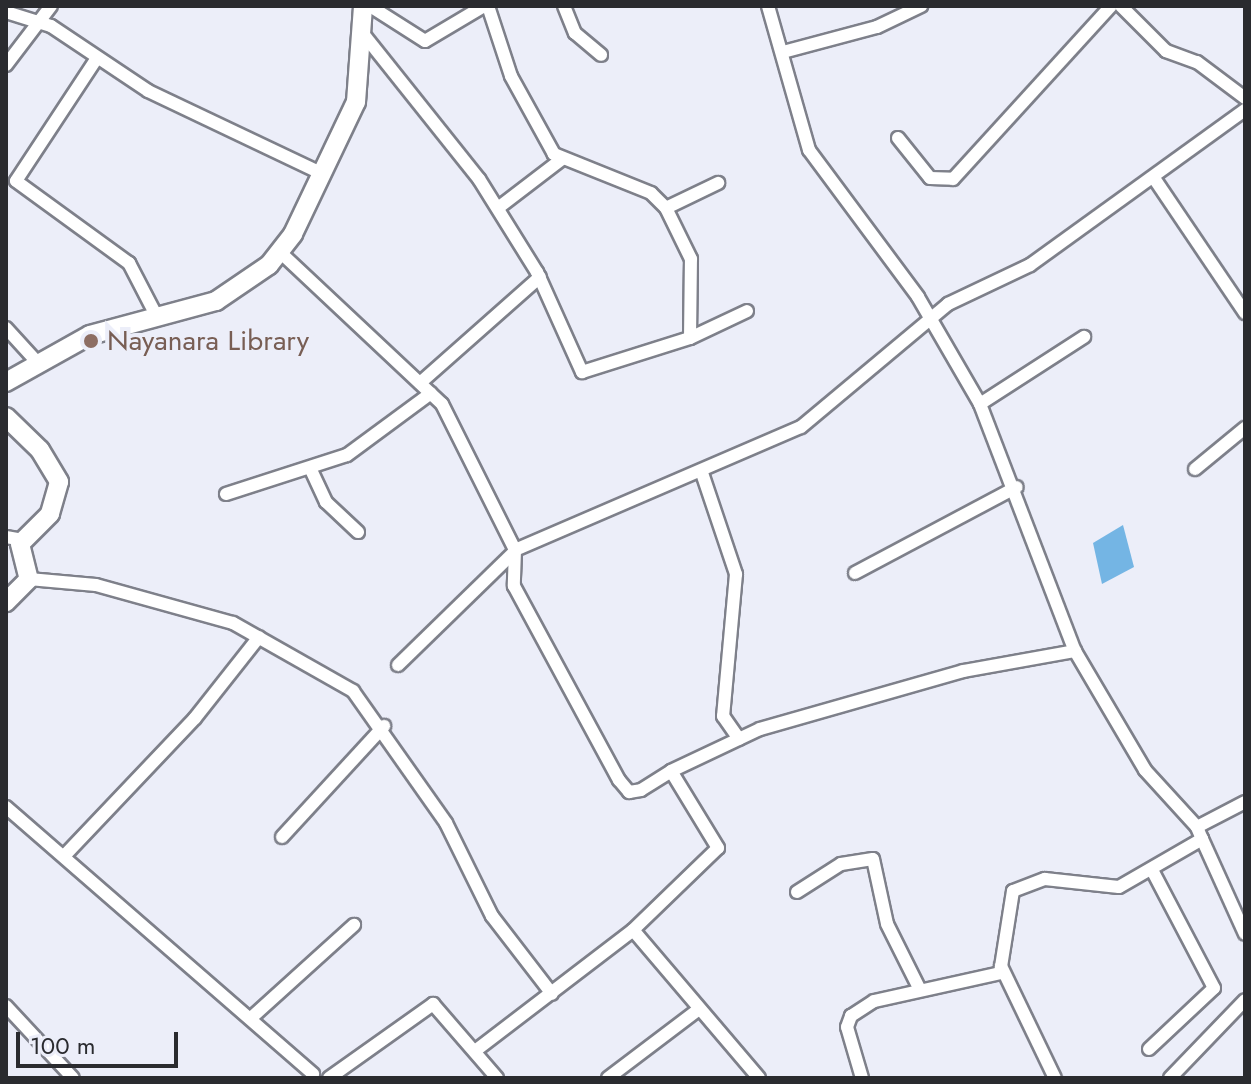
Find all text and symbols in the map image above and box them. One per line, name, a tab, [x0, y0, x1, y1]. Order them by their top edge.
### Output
place label: Nayanara Library	[107, 324, 309, 358]
marker: Nayanara Library	[82, 332, 100, 350]
scale bar	[20, 1016, 182, 1066]
text: 100 m	[30, 1028, 96, 1063]

